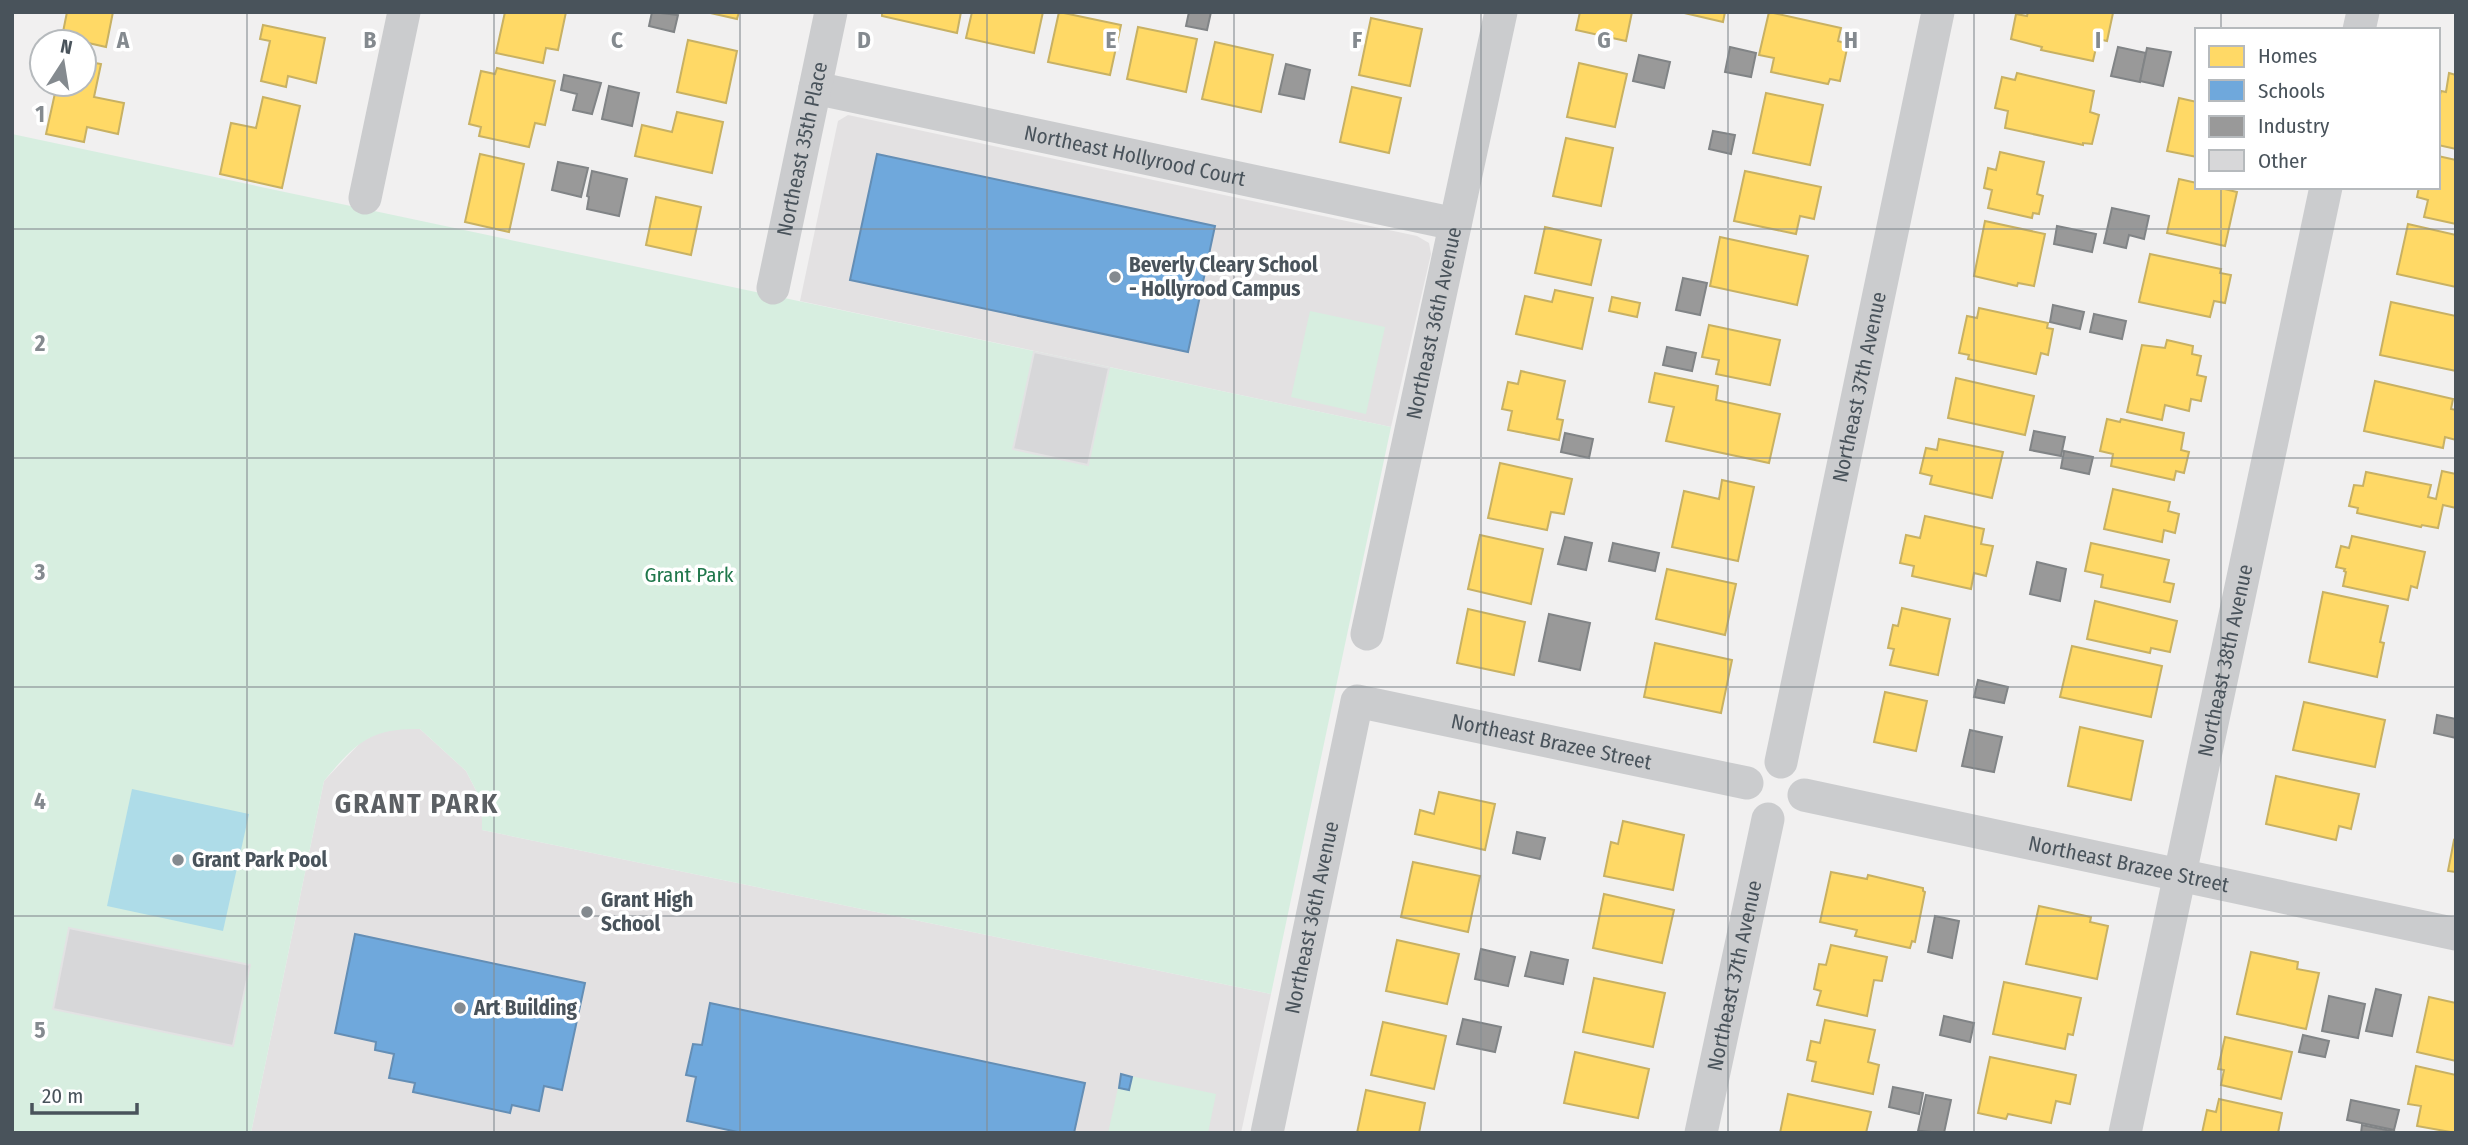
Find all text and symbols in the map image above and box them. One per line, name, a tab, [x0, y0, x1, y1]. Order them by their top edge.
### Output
text: A	[116, 26, 130, 54]
text: B	[364, 26, 377, 54]
text: C	[611, 26, 623, 54]
text: D	[857, 26, 871, 54]
text: E	[1106, 26, 1117, 54]
text: F	[1352, 26, 1362, 54]
text: G	[1597, 26, 1611, 54]
text: H	[1844, 26, 1858, 54]
text: I	[2095, 26, 2101, 54]
north arrow	[28, 28, 98, 98]
legend	[2195, 28, 2440, 189]
text: N	[58, 34, 74, 59]
text: Homes	[2258, 43, 2317, 69]
street label: Northeast 35th Place	[771, 59, 833, 239]
text: Schools	[2258, 78, 2325, 104]
text: 1	[35, 100, 45, 128]
text: Industry	[2258, 113, 2330, 139]
street label: Northeast Hollyrood Court	[1022, 120, 1248, 192]
text: Other	[2258, 148, 2307, 174]
street label: Northeast 36th Avenue	[1401, 225, 1467, 422]
place label: Beverly Cleary School - Hollyrood Campus	[1129, 252, 1318, 302]
marker: Beverly Cleary School - Hollyrood Campus	[1107, 269, 1123, 285]
street label: Northeast 37th Avenue	[1827, 289, 1892, 485]
text: 2	[34, 329, 46, 357]
text: 3	[34, 558, 46, 586]
park label: Grant Park	[644, 562, 734, 588]
street label: Northeast 38th Avenue	[2192, 562, 2258, 759]
street label: Northeast Brazee Street	[1449, 708, 1654, 776]
text: 4	[34, 787, 46, 815]
district label: GRANT PARK	[335, 787, 499, 820]
street label: Northeast 36th Avenue	[1279, 819, 1345, 1016]
street label: Northeast Brazee Street	[2026, 830, 2231, 898]
place label: Grant Park Pool	[192, 847, 328, 873]
marker: Grant Park Pool	[170, 852, 186, 868]
street label: Northeast 37th Avenue	[1702, 878, 1768, 1073]
place label: Grant High School	[601, 887, 693, 937]
marker: Grant High School	[579, 904, 595, 920]
place label: Art Building	[473, 995, 577, 1021]
marker: Art Building	[452, 1000, 468, 1016]
text: 5	[34, 1016, 46, 1044]
scale bar	[32, 1072, 136, 1116]
text: 20 m	[42, 1083, 83, 1109]

